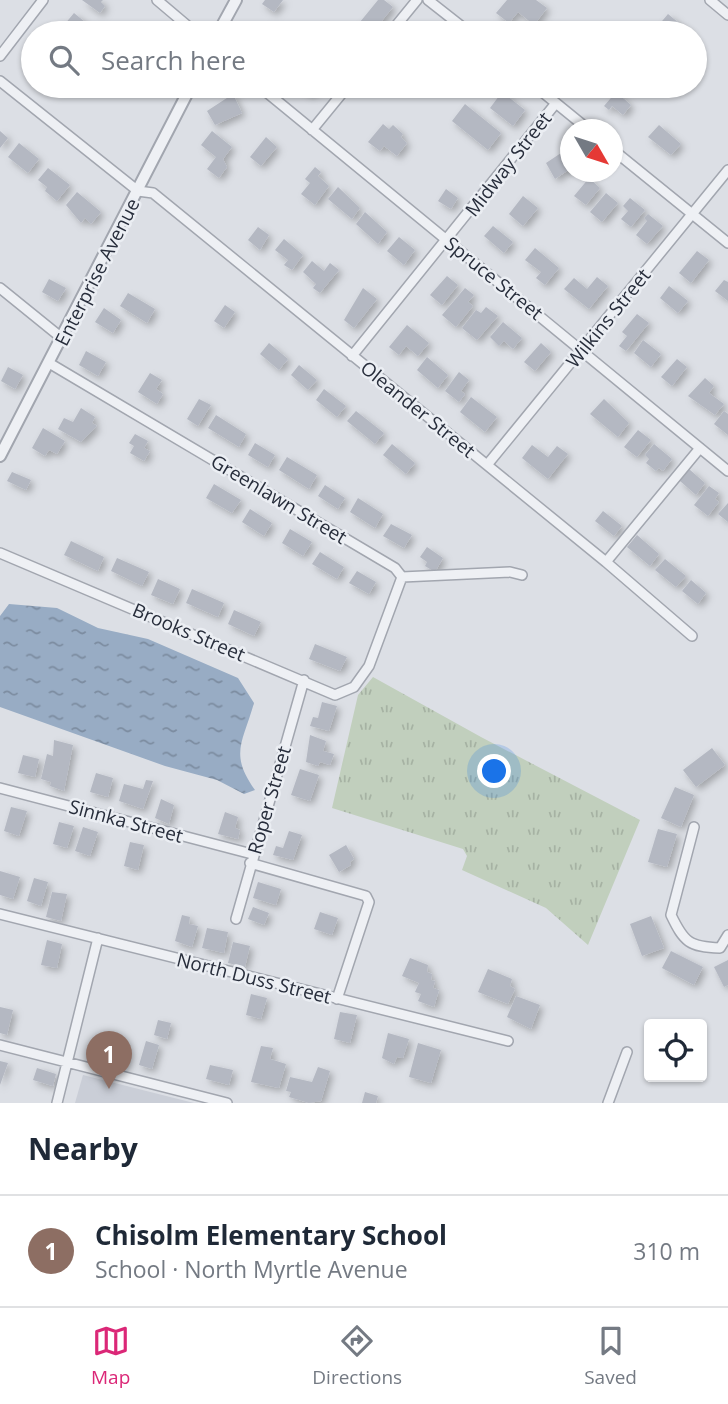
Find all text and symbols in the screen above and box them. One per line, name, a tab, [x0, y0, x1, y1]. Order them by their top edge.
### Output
search box	[21, 21, 707, 98]
icon: search	[45, 41, 83, 79]
text: Search here	[101, 42, 246, 78]
street label: Midway Street	[459, 106, 557, 222]
north arrow	[560, 119, 623, 182]
street label: Enterprise Avenue	[49, 194, 145, 350]
street label: Spruce Street	[439, 230, 549, 326]
street label: Wilkins Street	[560, 263, 656, 373]
street label: Oleander Street	[355, 355, 481, 463]
street label: Greenlawn Street	[206, 448, 352, 550]
street label: Brooks Street	[129, 597, 249, 667]
street label: Roper Street	[241, 743, 297, 857]
your location	[477, 754, 511, 788]
street label: Sinnka Street	[66, 793, 186, 849]
street label: North Duss Street	[174, 946, 334, 1010]
map controls	[644, 1019, 707, 1082]
button: locate	[644, 1019, 707, 1082]
pin: 1	[86, 1031, 132, 1089]
text: Nearby	[28, 1128, 138, 1169]
text: Chisolm Elementary School	[95, 1217, 447, 1253]
text: 1	[44, 1235, 58, 1267]
text: 310 m	[633, 1235, 700, 1267]
text: School · North Myrtle Avenue	[95, 1253, 408, 1285]
tab: Map	[91, 1322, 130, 1390]
tab: Directions	[312, 1322, 402, 1390]
tab: Saved	[584, 1322, 637, 1390]

